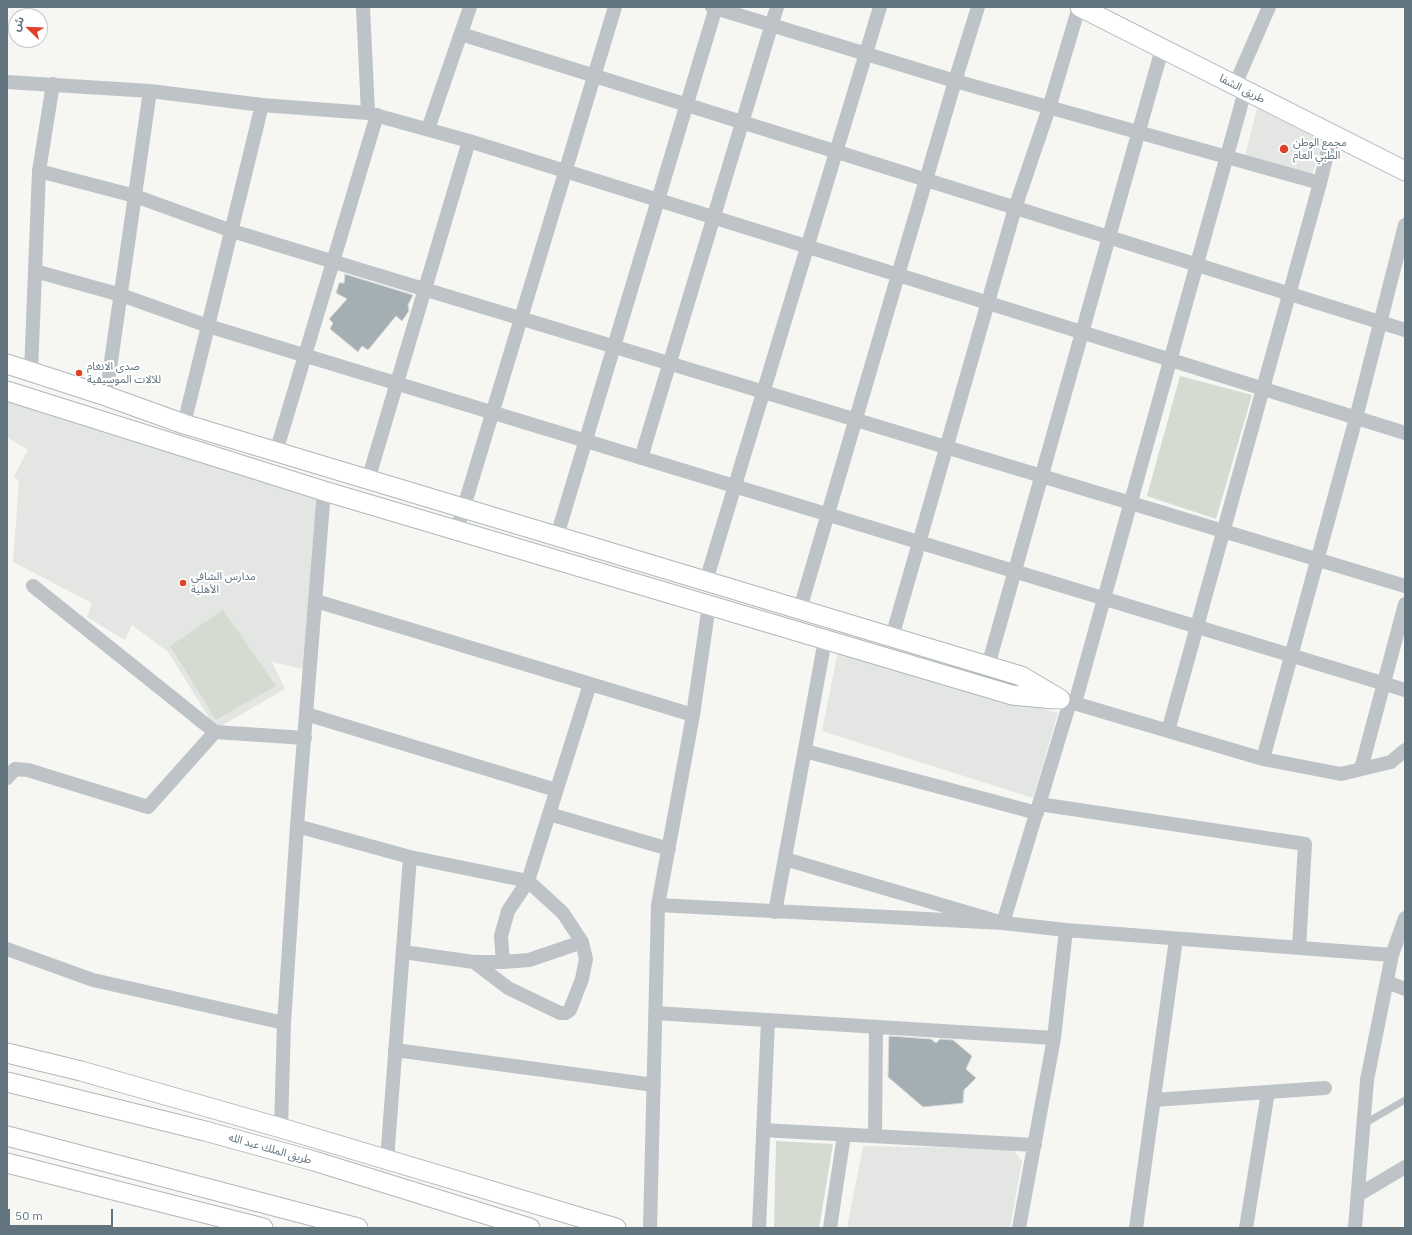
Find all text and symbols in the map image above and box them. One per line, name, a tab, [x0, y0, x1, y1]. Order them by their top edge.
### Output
north arrow	[8, 8, 48, 48]
text: ش	[8, 14, 27, 33]
street label: طريق الشفا	[1217, 72, 1267, 106]
place label: مجمع الوطن الطبي العام	[1293, 136, 1347, 162]
marker: مجمع الوطن الطبي العام	[1278, 143, 1290, 155]
place label: صدى الانغام للآلات الموسيقية	[87, 360, 161, 386]
marker: صدى الانغام للآلات الموسيقية	[74, 368, 84, 378]
place label: مدارس الشافي الأهلية	[191, 570, 256, 596]
marker: مدارس الشافي الأهلية	[178, 578, 188, 588]
street label: طريق الملك عبد الله	[227, 1131, 313, 1167]
scale bar	[10, 1201, 115, 1227]
text: 50 m	[15, 1208, 43, 1223]

